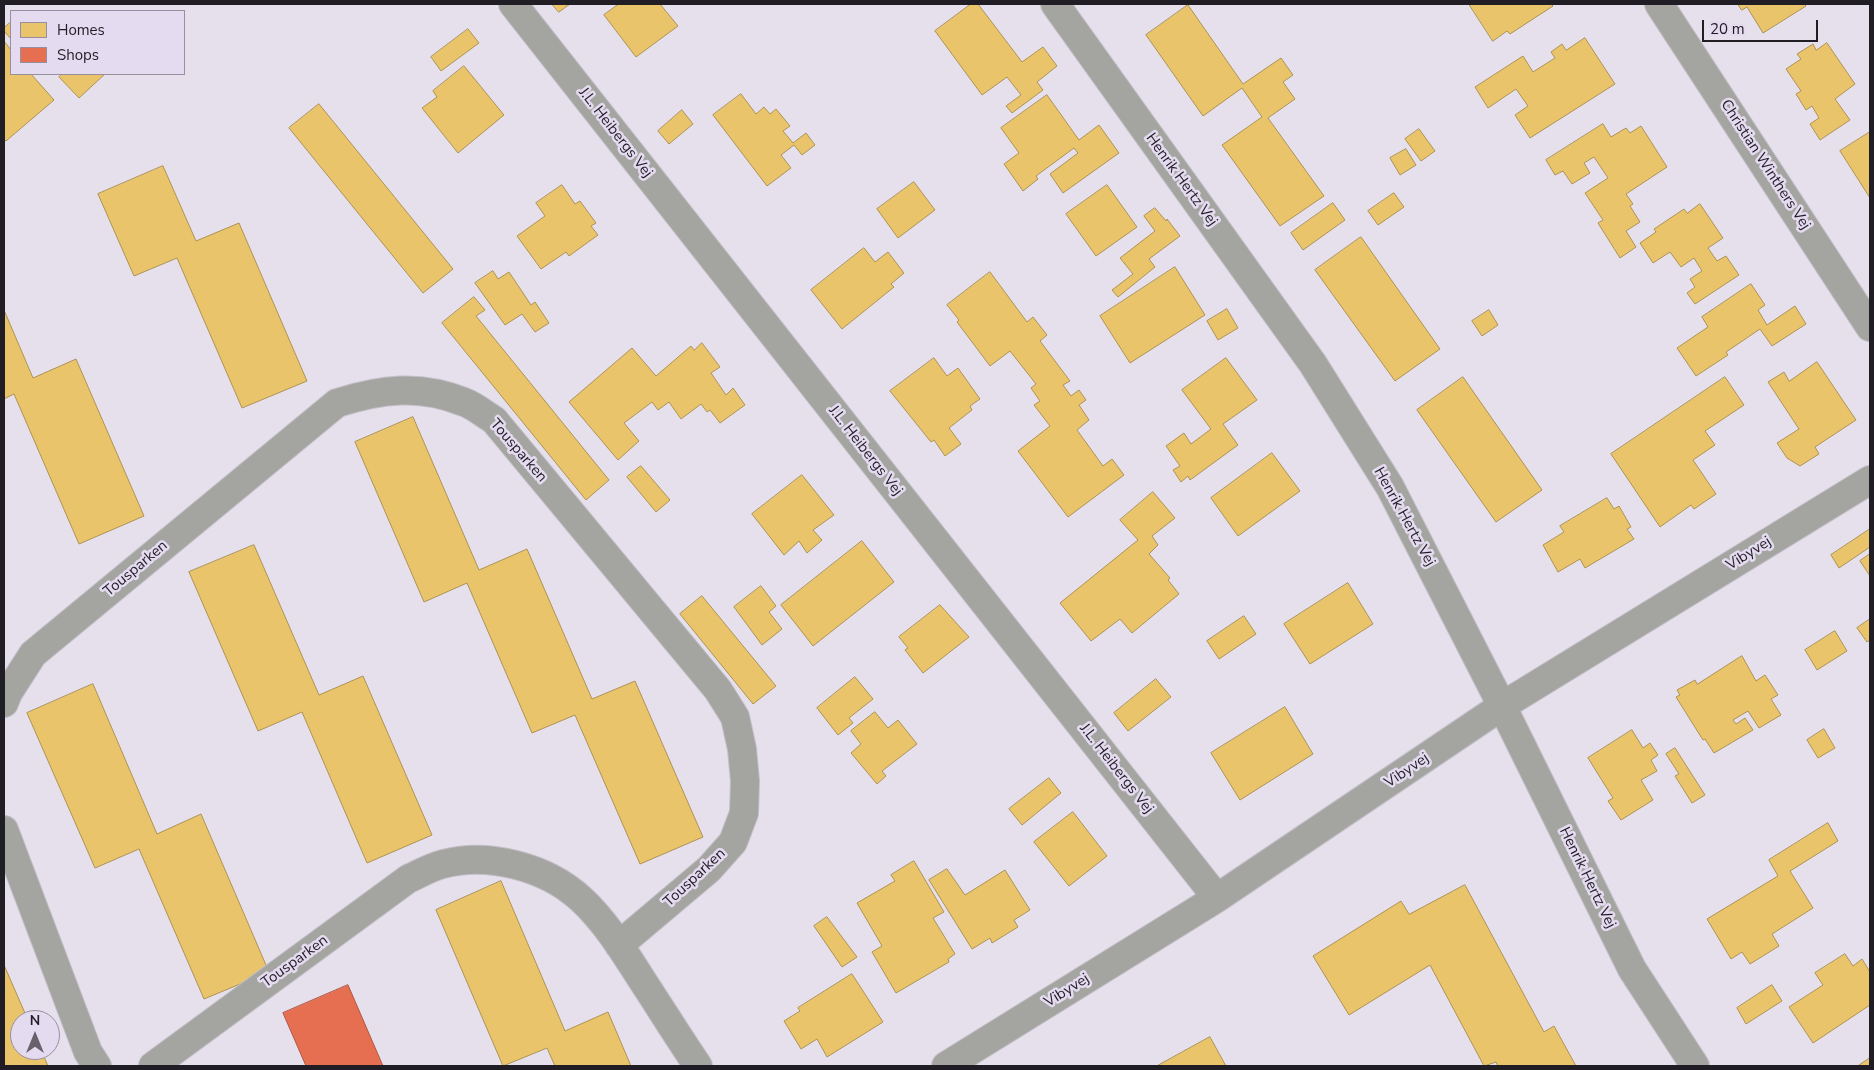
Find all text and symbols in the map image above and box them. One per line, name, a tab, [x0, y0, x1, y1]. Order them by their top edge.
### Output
legend	[10, 10, 185, 75]
scale bar	[1704, 10, 1820, 42]
text: 20 m	[1710, 19, 1745, 39]
text: Homes	[57, 20, 105, 40]
text: Shops	[57, 45, 99, 65]
street label: J.L. Heibergs Vej	[574, 84, 656, 182]
street label: Christian Winthers Vej	[1716, 97, 1814, 233]
street label: Henrik Hertz Vej	[1141, 130, 1221, 230]
street label: J.L. Heibergs Vej	[824, 402, 906, 500]
street label: Tousparken	[486, 416, 550, 486]
street label: Henrik Hertz Vej	[1369, 464, 1439, 570]
street label: Vibyvej	[1723, 533, 1775, 575]
street label: Tousparken	[100, 537, 172, 601]
street label: J.L. Heibergs Vej	[1075, 720, 1157, 818]
street label: Vibyvej	[1381, 750, 1433, 792]
street label: Henrik Hertz Vej	[1555, 824, 1619, 932]
street label: Tousparken	[660, 845, 730, 911]
street label: Tousparken	[258, 932, 332, 992]
street label: Vibyvej	[1041, 970, 1093, 1012]
north arrow	[10, 1010, 60, 1060]
text: N	[30, 1011, 40, 1030]

